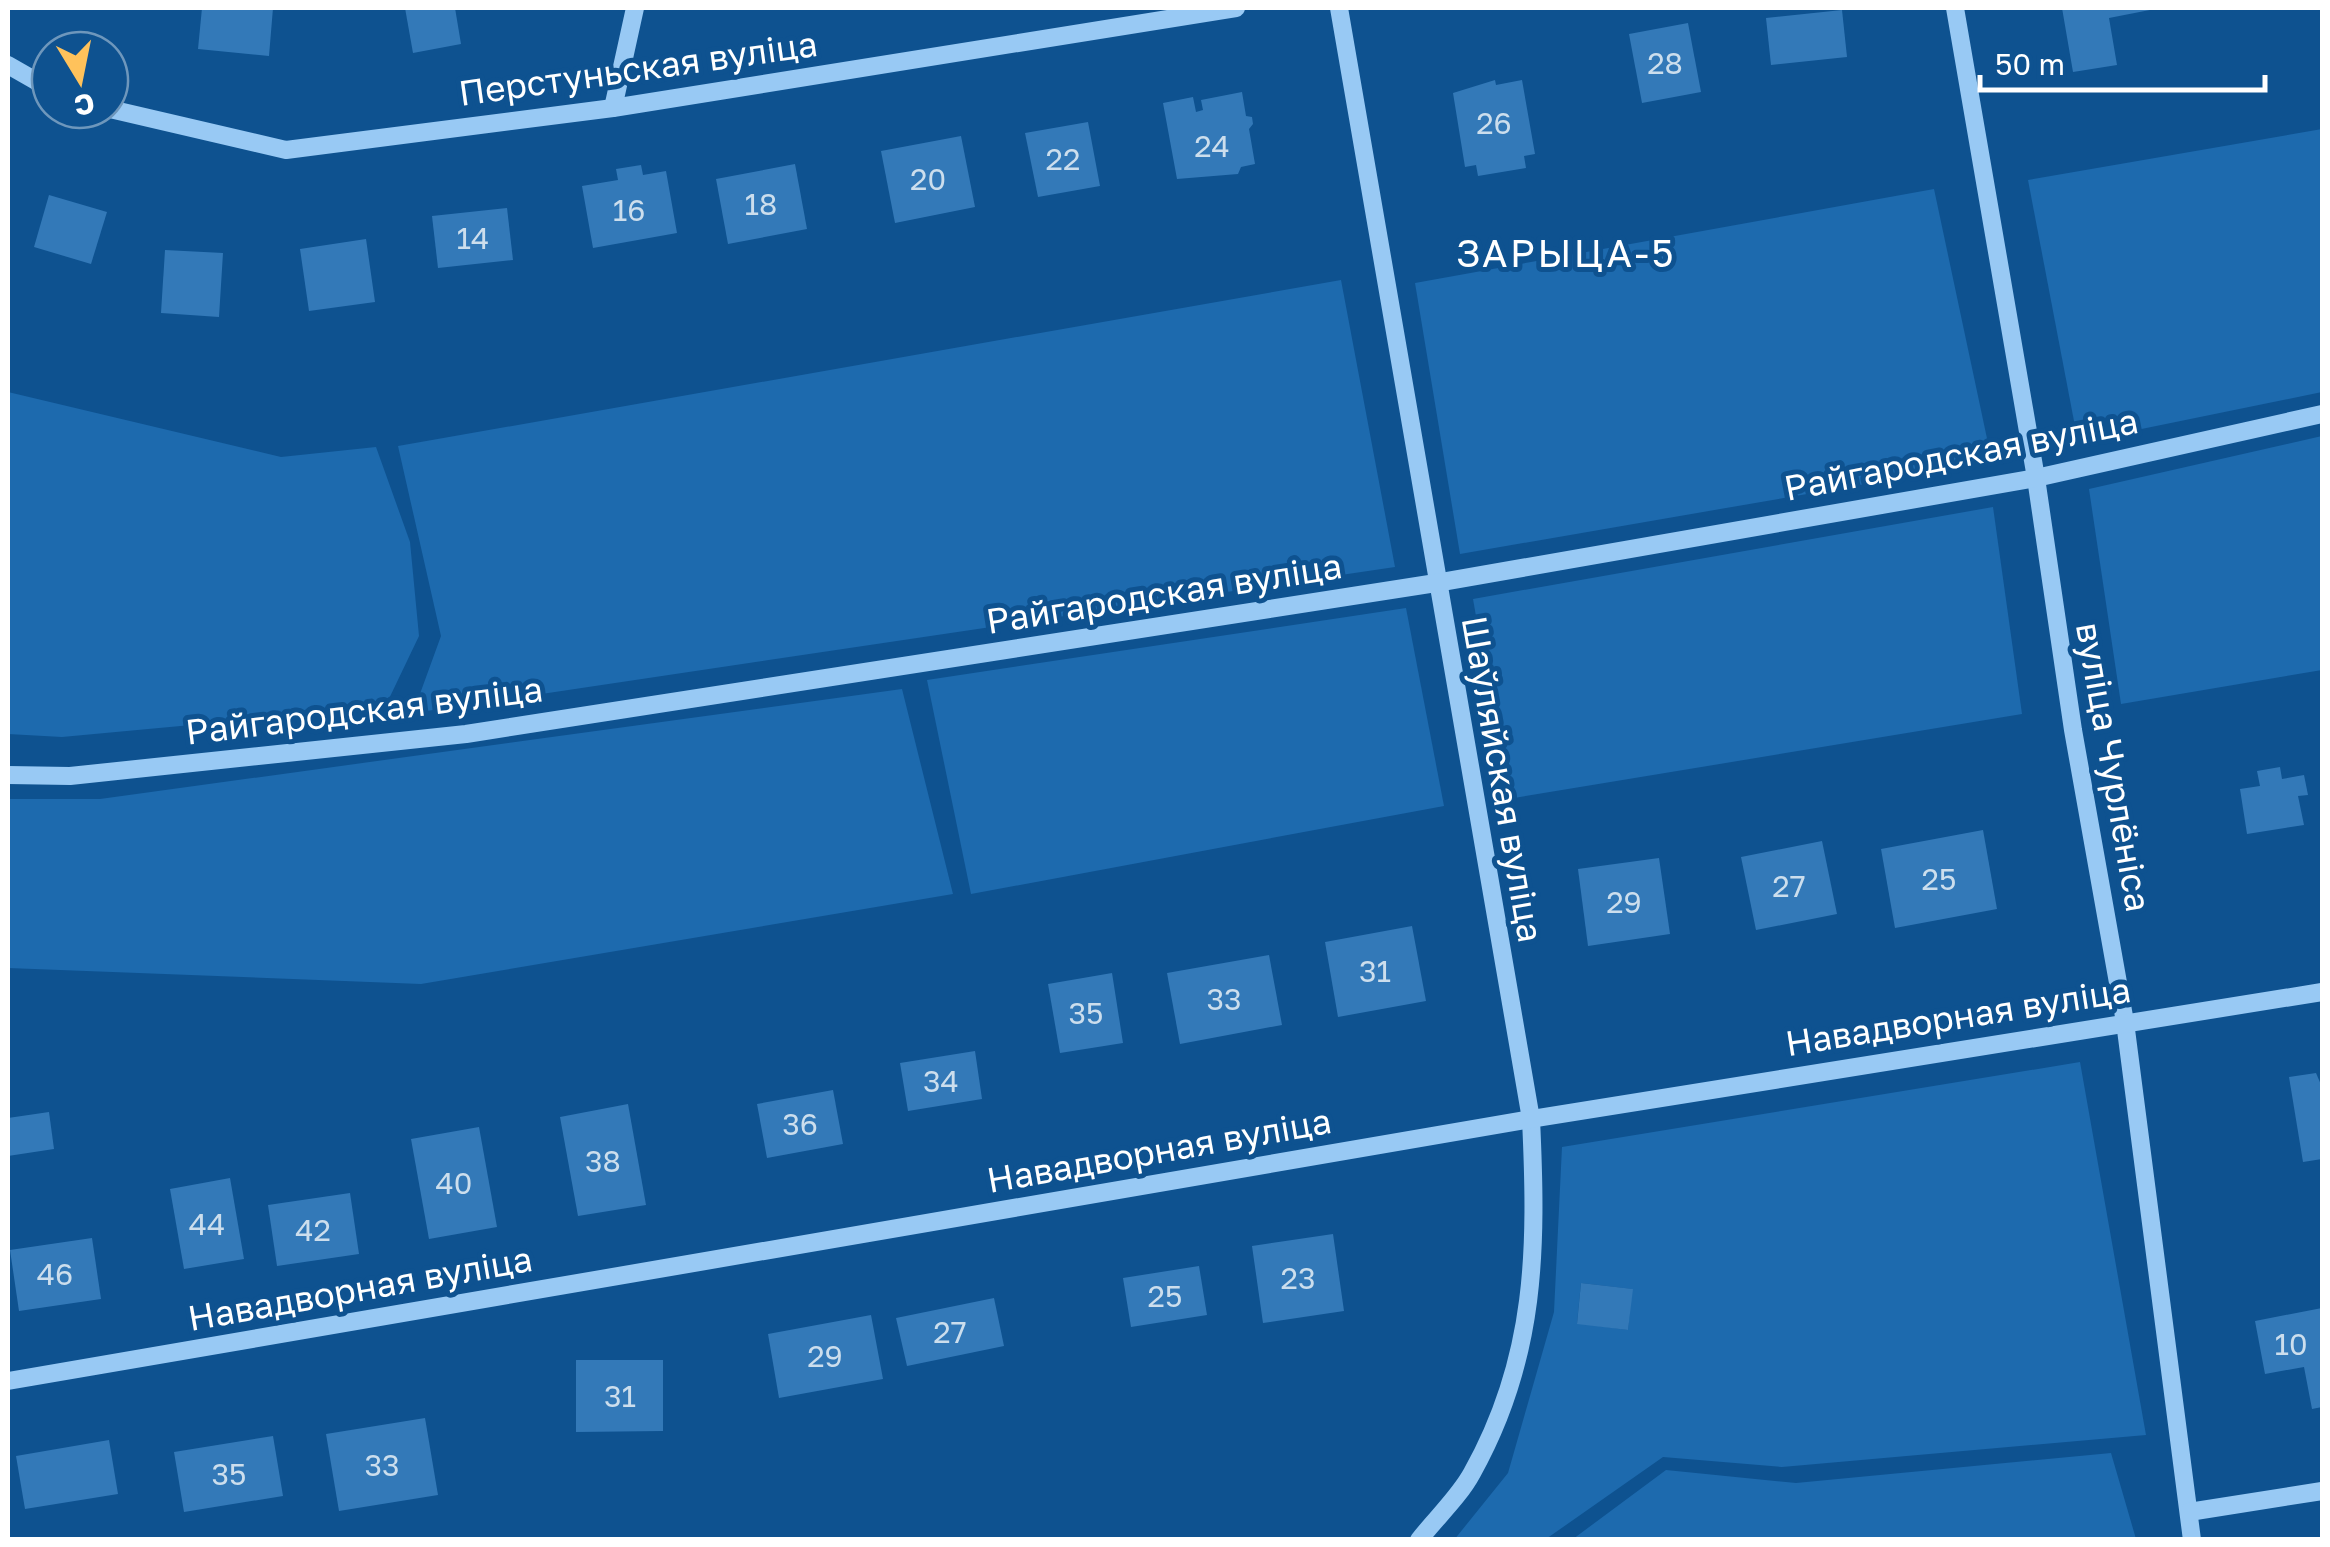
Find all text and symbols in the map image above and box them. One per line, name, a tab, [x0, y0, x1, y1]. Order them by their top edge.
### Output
street label: Перстуньская вуліца	[456, 22, 820, 114]
north arrow	[30, 30, 130, 130]
scale bar	[1980, 30, 2265, 92]
house number: 28	[1647, 45, 1683, 81]
text: 50 m	[1995, 46, 2065, 82]
text: С	[72, 87, 97, 123]
house number: 26	[1476, 105, 1512, 141]
house number: 24	[1194, 128, 1230, 164]
house number: 22	[1046, 141, 1080, 177]
house number: 20	[910, 161, 946, 197]
house number: 18	[745, 186, 777, 222]
house number: 16	[613, 192, 645, 228]
house number: 14	[457, 220, 489, 256]
district label: ЗАРЫЦА-5	[1456, 230, 1676, 275]
street label: Райгародская вуліца	[1781, 399, 2141, 509]
street label: Райгародская вуліца	[983, 544, 1345, 642]
street label: Шаўляйская вуліца	[1454, 613, 1552, 945]
street label: вуліца Чурлёніса	[2068, 619, 2160, 915]
street label: Райгародская вуліца	[183, 667, 545, 753]
house number: 25	[1922, 861, 1956, 897]
house number: 27	[1772, 868, 1806, 904]
house number: 29	[1606, 884, 1642, 920]
house number: 31	[1359, 953, 1391, 989]
street label: Навадворная вуліца	[1782, 968, 2134, 1064]
house number: 33	[1206, 981, 1242, 1017]
house number: 35	[1069, 995, 1103, 1031]
house number: 34	[923, 1063, 959, 1099]
street label: Навадворная вуліца	[984, 1099, 1334, 1201]
house number: 36	[782, 1106, 818, 1142]
house number: 38	[585, 1143, 621, 1179]
house number: 40	[436, 1165, 472, 1201]
house number: 44	[189, 1206, 225, 1242]
house number: 42	[295, 1212, 331, 1248]
street label: Навадворная вуліца	[185, 1237, 535, 1339]
house number: 46	[37, 1256, 73, 1292]
house number: 23	[1281, 1260, 1315, 1296]
house number: 25	[1148, 1278, 1182, 1314]
house number: 27	[933, 1314, 967, 1350]
house number: 10	[2274, 1326, 2308, 1362]
house number: 29	[807, 1338, 843, 1374]
house number: 31	[604, 1378, 636, 1414]
house number: 33	[364, 1447, 400, 1483]
house number: 35	[212, 1456, 246, 1492]

